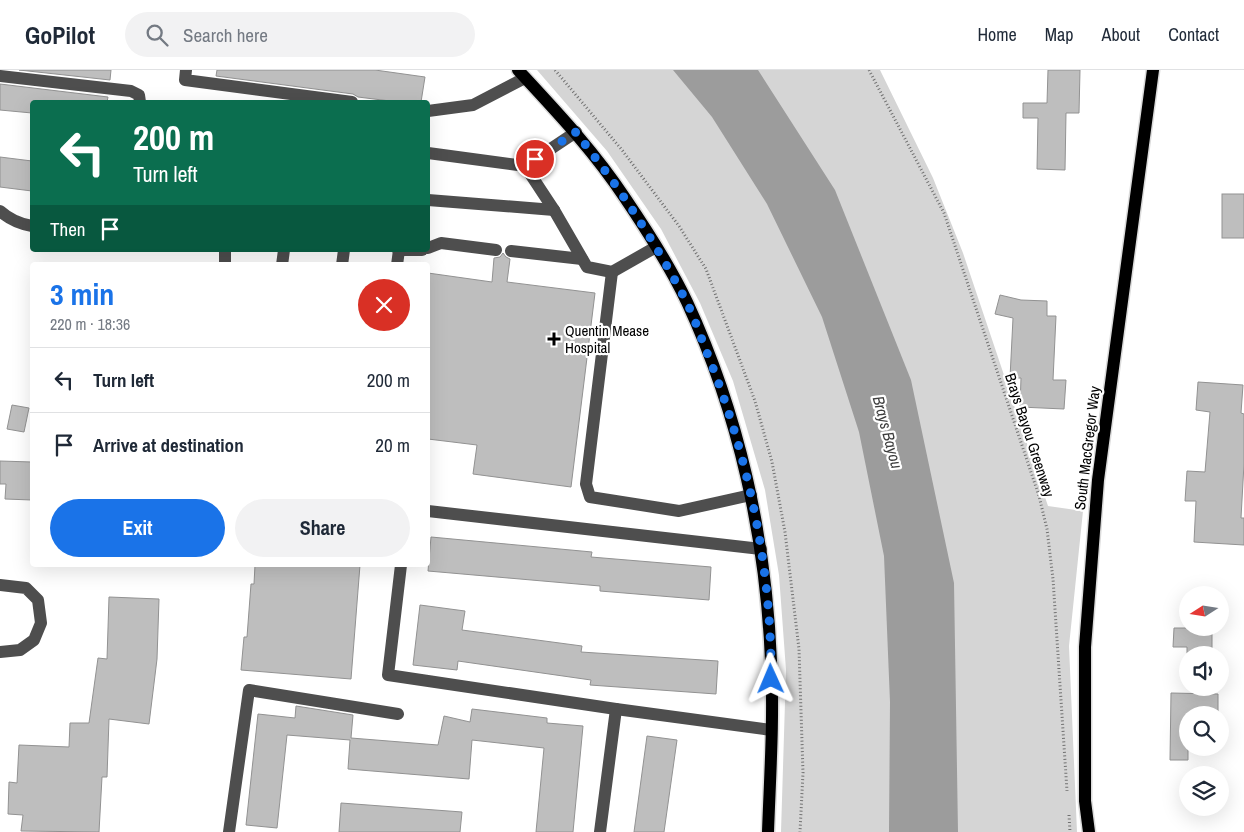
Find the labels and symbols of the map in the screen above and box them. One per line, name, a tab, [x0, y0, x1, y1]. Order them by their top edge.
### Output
pin	[514, 138, 556, 180]
place label: Quentin Mease Hospital	[565, 320, 649, 358]
marker: Quentin Mease Hospital	[547, 332, 561, 346]
street label: Brays Bayou Greenway	[1000, 370, 1060, 500]
street label: South MacGregor Way	[1069, 384, 1105, 511]
water label: Brays Bayou	[868, 393, 908, 471]
north arrow	[1179, 586, 1229, 636]
position arrow	[744, 652, 796, 704]

